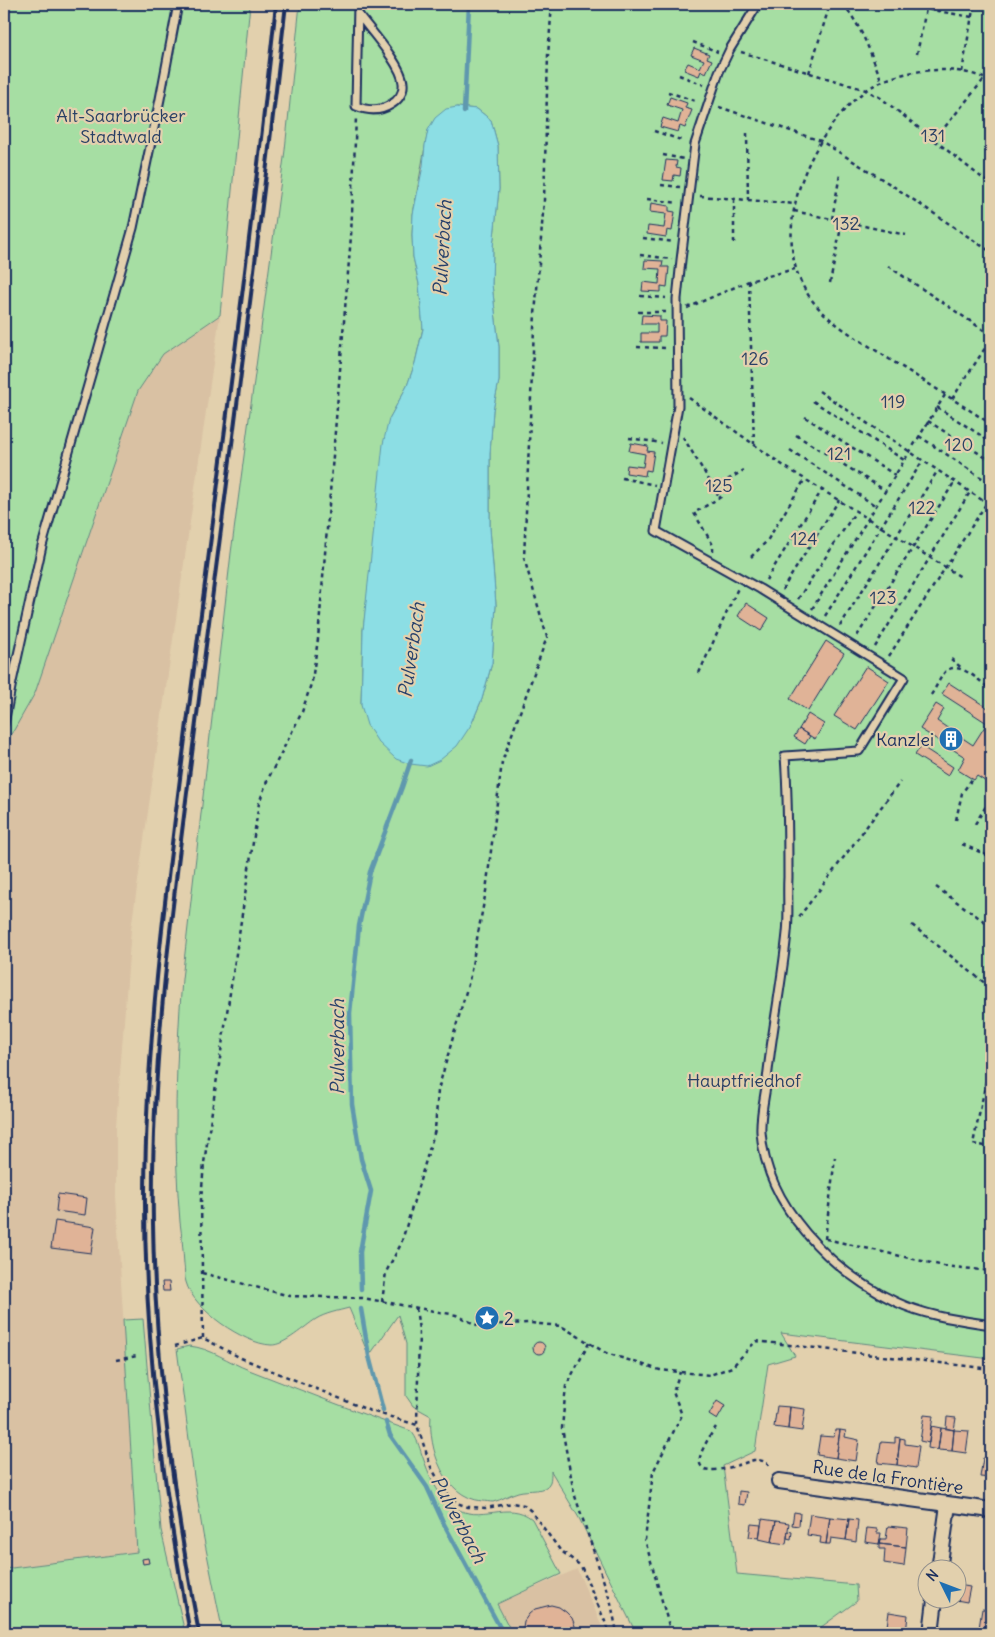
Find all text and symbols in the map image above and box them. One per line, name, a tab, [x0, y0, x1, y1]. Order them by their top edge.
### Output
park label: Alt-Saarbrücker Stadtwald	[56, 104, 186, 148]
park label: 131	[921, 124, 945, 147]
water label: Pulverbach	[428, 198, 457, 296]
park label: 132	[832, 212, 860, 235]
park label: 126	[741, 347, 769, 370]
park label: 119	[881, 390, 905, 413]
park label: 120	[945, 433, 973, 456]
park label: 121	[827, 442, 851, 465]
park label: 125	[705, 474, 733, 497]
park label: 122	[909, 496, 936, 519]
park label: 124	[790, 527, 818, 550]
park label: 123	[869, 586, 897, 609]
water label: Pulverbach	[392, 600, 430, 699]
building icon: Kanzlei	[938, 726, 964, 752]
place label: Kanzlei	[876, 728, 934, 751]
water label: Pulverbach	[325, 998, 349, 1095]
park label: Hauptfriedhof	[687, 1069, 802, 1092]
place icon: 2	[474, 1305, 500, 1331]
place label: 2	[504, 1307, 514, 1330]
street label: Rue de la Frontière	[811, 1455, 965, 1499]
water label: Pulverbach	[426, 1471, 493, 1568]
north arrow	[918, 1560, 968, 1610]
text: N	[922, 1566, 942, 1585]

